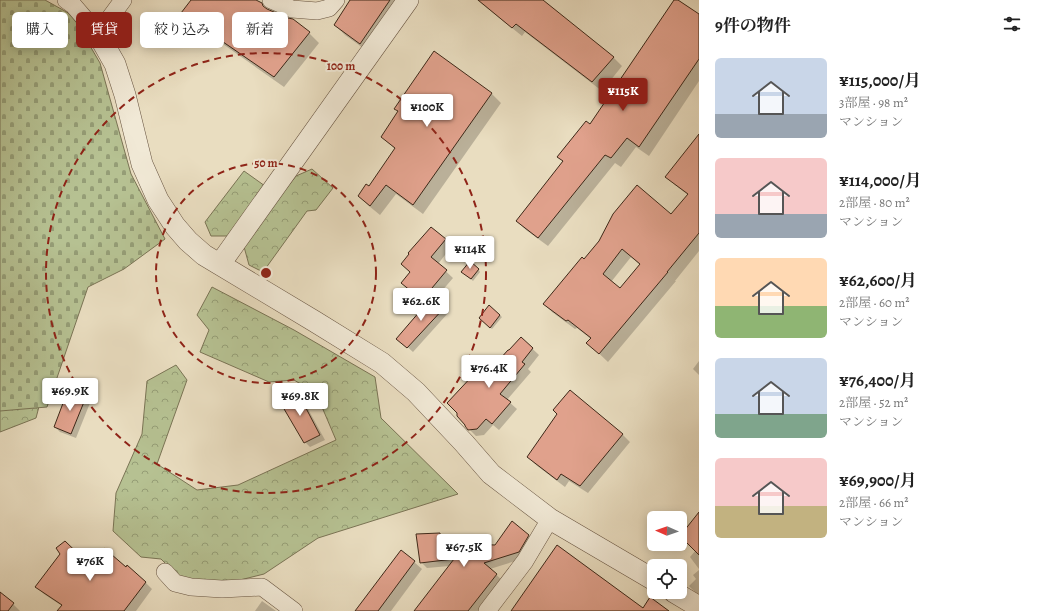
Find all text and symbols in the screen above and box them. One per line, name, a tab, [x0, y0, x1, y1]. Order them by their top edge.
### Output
chip: 購入	[12, 12, 68, 48]
chip: 賃貸	[76, 12, 132, 48]
chip: 絞り込み	[140, 12, 224, 48]
chip: 新着	[232, 12, 288, 48]
icon: filters	[1001, 13, 1023, 35]
text: 9件の物件	[715, 14, 791, 37]
text: 100 m	[327, 58, 355, 74]
text: ¥115,000/月	[839, 69, 921, 92]
icon: home	[747, 74, 795, 122]
pin: ¥115K	[595, 78, 651, 112]
text: ¥115K	[608, 82, 638, 99]
pin: ¥100K	[399, 94, 455, 128]
text: 3部屋 · 98 m²	[839, 94, 908, 111]
text: ¥100K	[410, 98, 444, 115]
text: マンション	[839, 113, 903, 130]
text: 50 m	[254, 155, 278, 171]
text: ¥114,000/月	[839, 169, 922, 192]
icon: home	[747, 174, 795, 222]
text: 2部屋 · 80 m²	[839, 194, 910, 211]
text: マンション	[839, 213, 903, 230]
pin: ¥114K	[442, 236, 498, 270]
text: ¥114K	[454, 240, 486, 257]
centre of rings	[259, 266, 273, 280]
text: ¥62,600/月	[839, 269, 917, 292]
icon: home	[747, 274, 795, 322]
pin: ¥62.6K	[388, 288, 454, 322]
text: ¥62.6K	[402, 292, 440, 309]
text: 2部屋 · 60 m²	[839, 294, 910, 311]
text: マンション	[839, 313, 903, 330]
pin: ¥76.4K	[456, 355, 522, 389]
text: ¥76.4K	[470, 359, 508, 376]
text: ¥76,400/月	[839, 369, 916, 392]
icon: home	[747, 374, 795, 422]
pin: ¥69.9K	[37, 378, 103, 412]
text: ¥69.9K	[51, 382, 89, 399]
pin: ¥69.8K	[267, 383, 333, 417]
text: ¥69.8K	[281, 387, 319, 404]
text: 2部屋 · 52 m²	[839, 394, 908, 411]
text: マンション	[839, 413, 903, 430]
text: ¥69,900/月	[839, 469, 917, 492]
icon: home	[747, 474, 795, 522]
text: 2部屋 · 66 m²	[839, 494, 909, 511]
north arrow	[647, 511, 687, 551]
map controls	[647, 511, 687, 599]
text: マンション	[839, 513, 903, 530]
pin: ¥67.5K	[431, 534, 497, 568]
text: ¥67.5K	[446, 538, 482, 555]
pin: ¥76K	[66, 548, 114, 582]
text: ¥76K	[76, 552, 104, 569]
button: locate	[647, 559, 687, 599]

